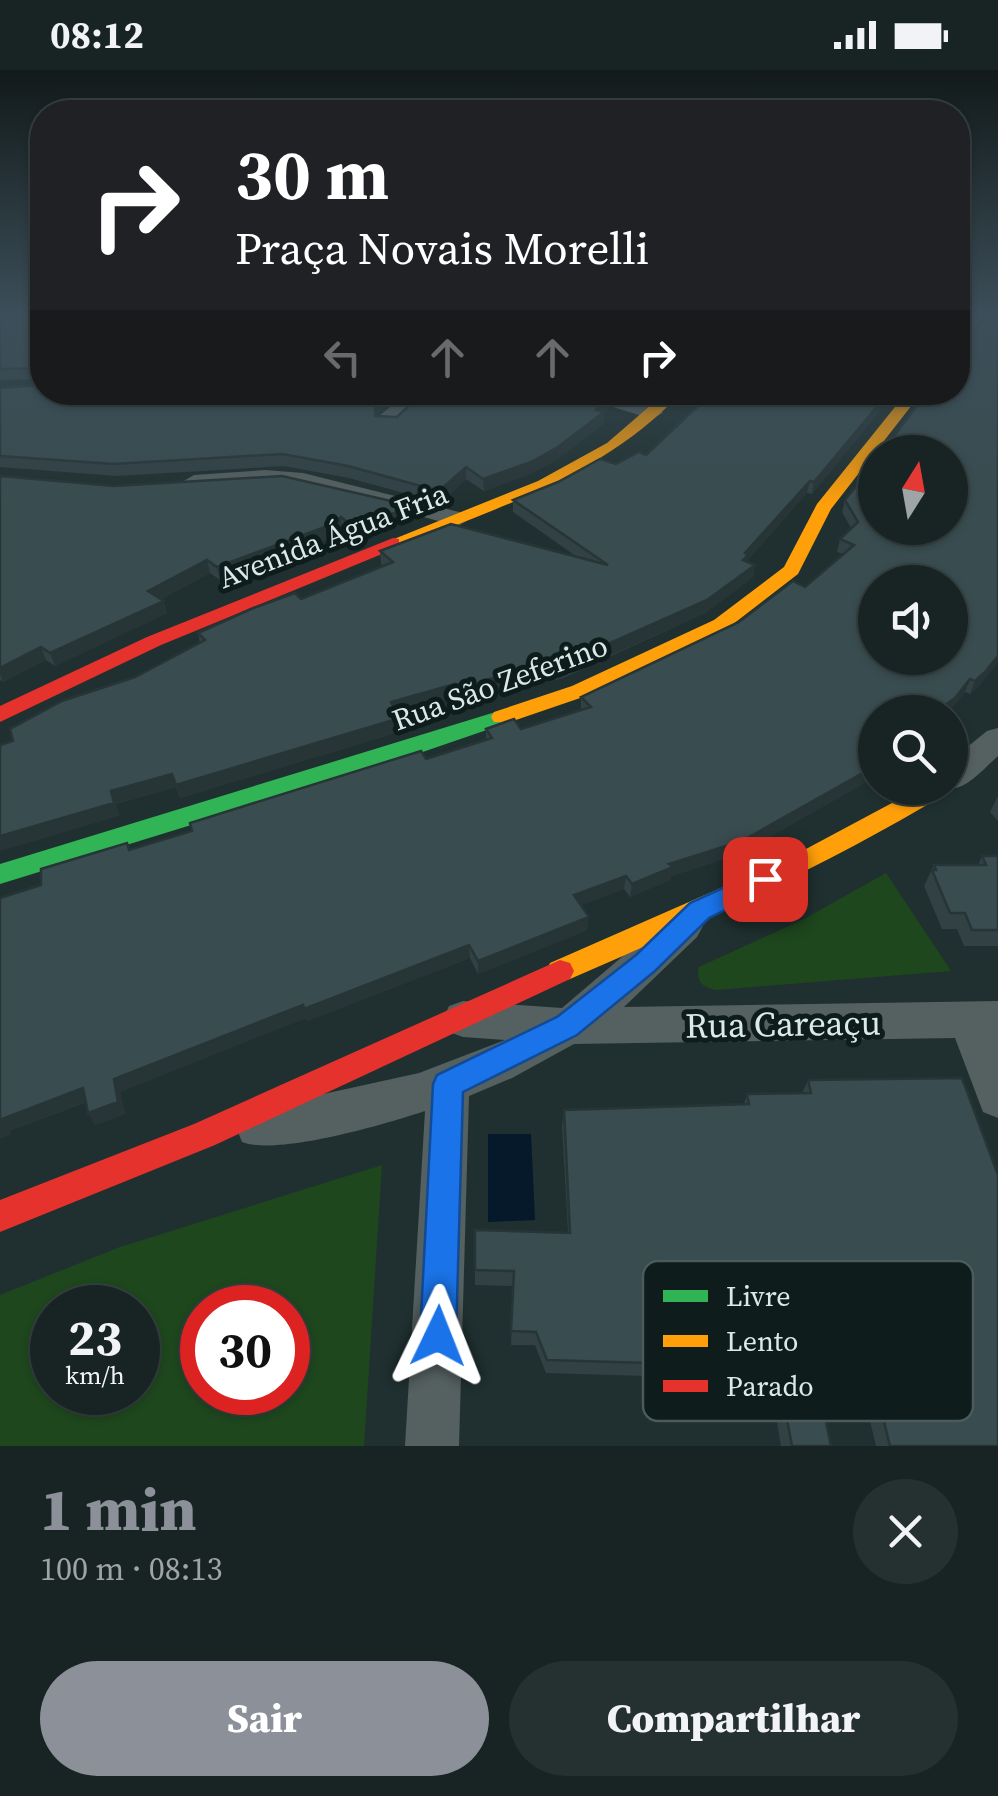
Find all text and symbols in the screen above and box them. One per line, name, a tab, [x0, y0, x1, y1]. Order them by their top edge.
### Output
text: 08:12	[50, 9, 144, 61]
text: 30 m	[235, 126, 389, 222]
icon: right	[70, 140, 200, 270]
text: Praça Novais Morelli	[235, 217, 649, 279]
icon: left	[315, 330, 370, 385]
icon: ahead	[420, 330, 475, 385]
icon: ahead	[525, 330, 580, 385]
icon: right	[630, 330, 685, 385]
north arrow	[858, 435, 968, 545]
map controls	[858, 435, 968, 805]
street label: Avenida Água Fria	[212, 473, 454, 598]
button: sound	[858, 565, 968, 675]
street label: Rua São Zeferino	[386, 625, 613, 740]
button: search	[858, 695, 968, 805]
pin	[723, 837, 808, 922]
icon: arrive	[738, 852, 793, 907]
street label: Rua Careaçu	[685, 998, 881, 1050]
legend	[643, 1261, 973, 1421]
text: Livre	[726, 1277, 791, 1315]
position arrow	[386, 1284, 490, 1388]
speed limit sign: 30	[180, 1285, 310, 1415]
text: 23	[68, 1303, 122, 1372]
text: Lento	[726, 1322, 798, 1360]
text: km/h	[65, 1358, 125, 1392]
text: Parado	[726, 1367, 814, 1405]
text: 1 min	[40, 1468, 196, 1550]
button: close	[853, 1479, 958, 1584]
text: 100 m · 08:13	[40, 1547, 222, 1591]
button: Sair	[40, 1661, 489, 1776]
button: Compartilhar	[509, 1661, 958, 1776]

